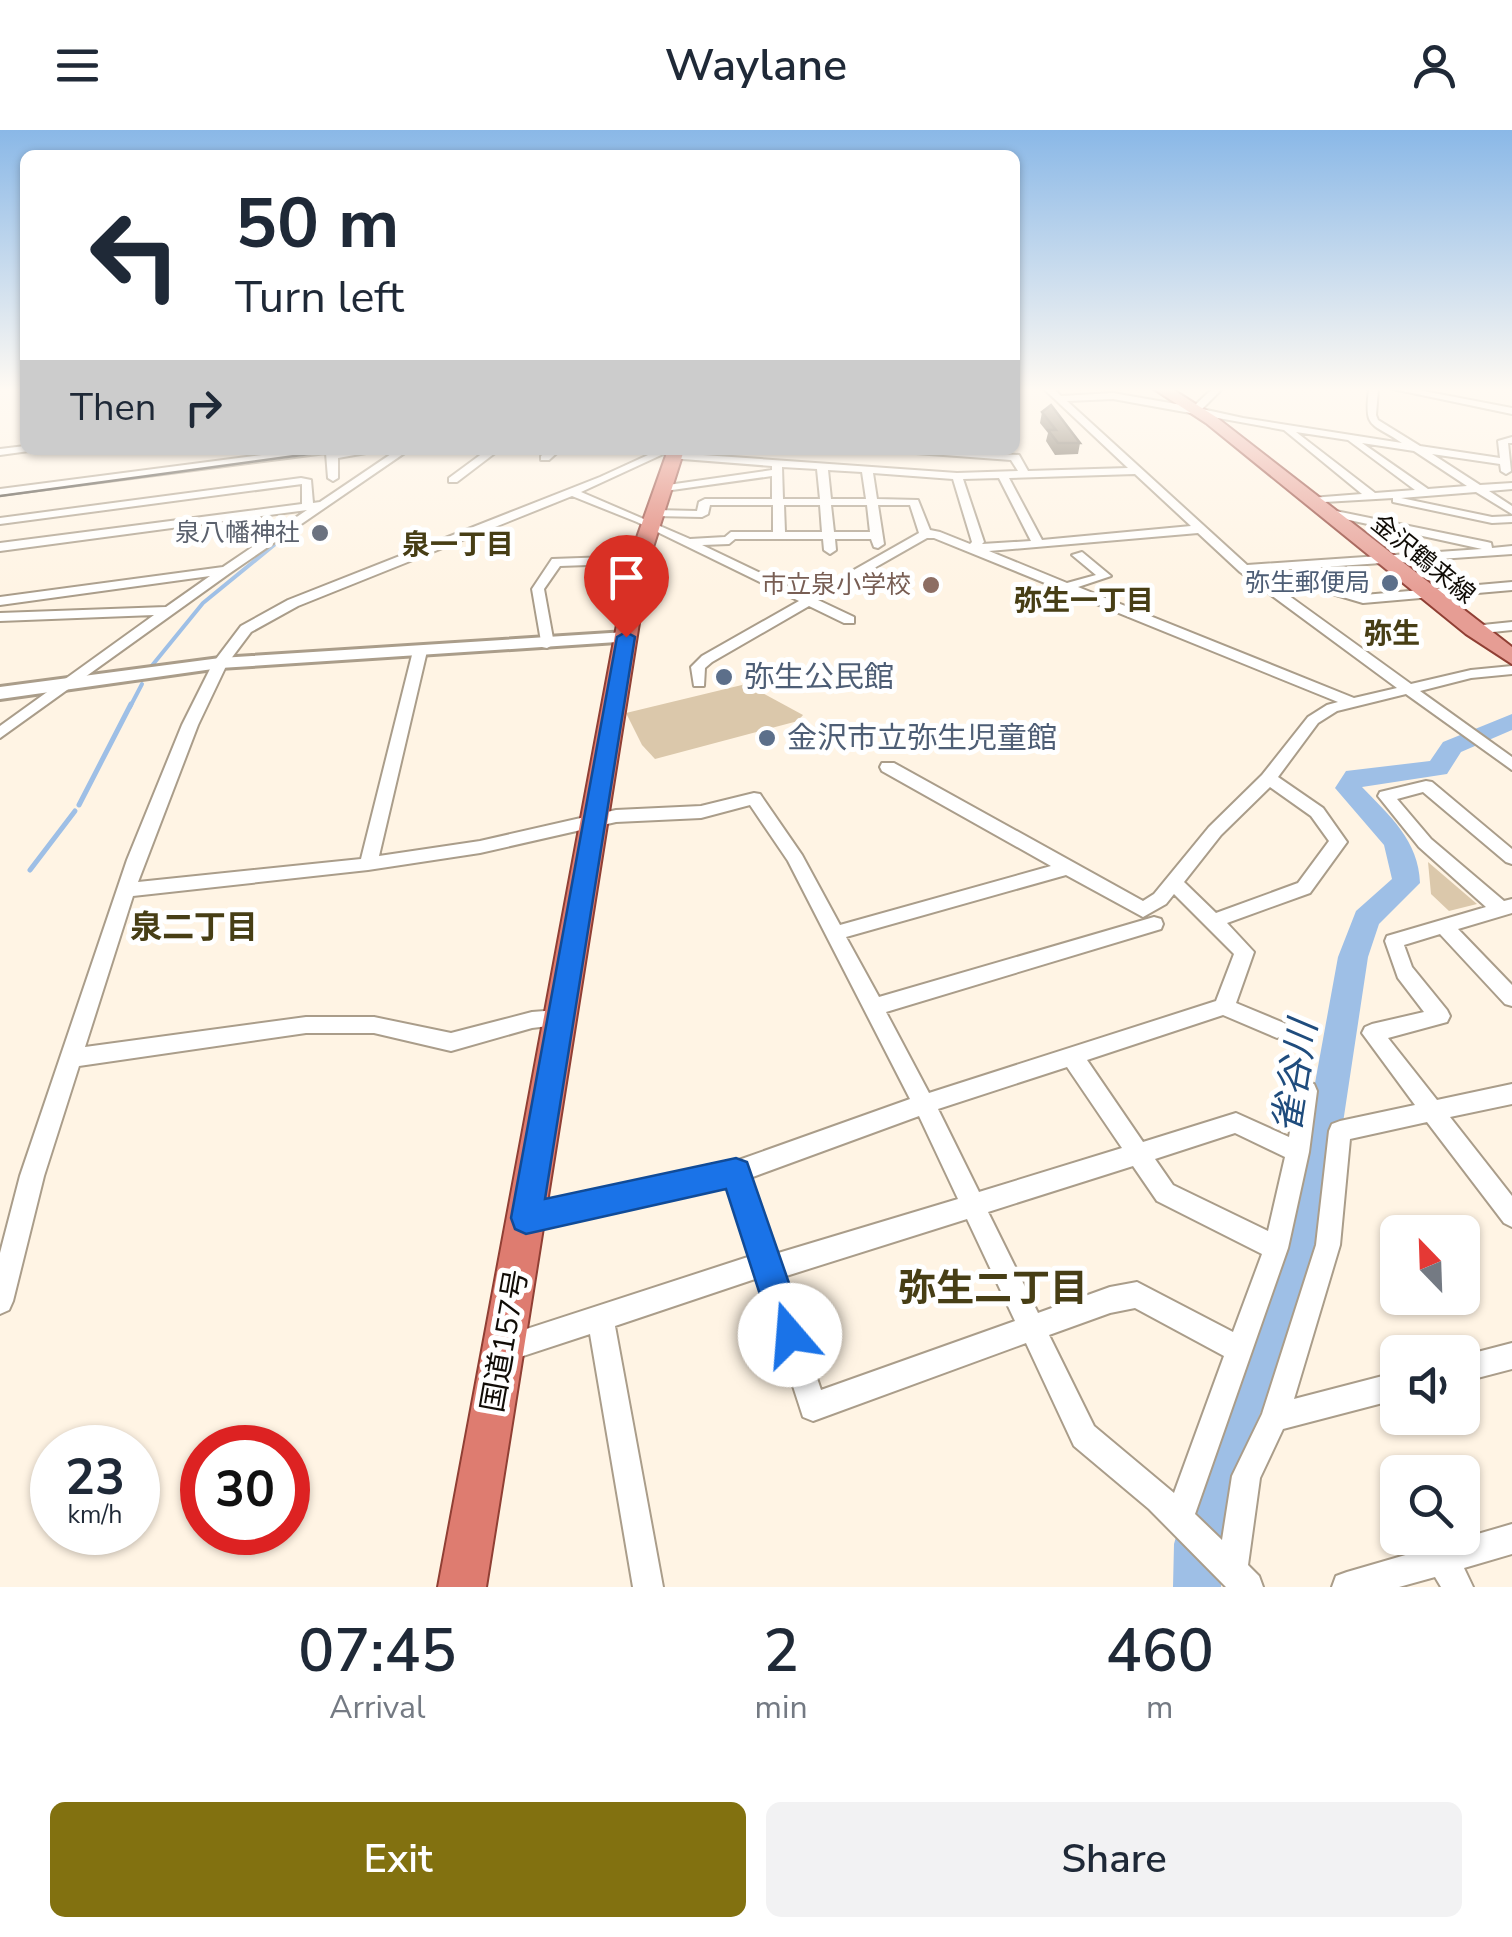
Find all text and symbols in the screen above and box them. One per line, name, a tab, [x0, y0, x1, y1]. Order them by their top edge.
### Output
text: Waylane	[665, 35, 847, 96]
icon: menu	[50, 38, 105, 93]
icon: person	[1407, 38, 1462, 93]
text: 50 m	[235, 176, 399, 272]
icon: left	[70, 190, 200, 320]
text: Turn left	[235, 267, 404, 328]
icon: right	[176, 380, 231, 435]
text: Then	[70, 382, 156, 433]
street label: 金沢鶴来線	[1364, 506, 1482, 612]
place label: 泉八幡神社	[175, 516, 300, 550]
marker: 泉八幡神社	[309, 522, 331, 544]
district label: 泉一丁目	[402, 526, 514, 564]
pin	[584, 535, 669, 638]
icon: arrive	[599, 550, 654, 605]
place label: 弥生郵便局	[1245, 566, 1370, 600]
place label: 市立泉小学校	[761, 568, 911, 602]
marker: 弥生郵便局	[1379, 572, 1401, 594]
marker: 市立泉小学校	[920, 574, 942, 596]
district label: 弥生一丁目	[1014, 582, 1154, 620]
district label: 弥生	[1364, 615, 1420, 653]
place label: 弥生公民館	[744, 657, 894, 698]
marker: 弥生公民館	[713, 666, 735, 688]
place label: 金沢市立弥生児童館	[787, 718, 1057, 759]
marker: 金沢市立弥生児童館	[756, 727, 778, 749]
district label: 泉二丁目	[130, 906, 258, 949]
water label: 雀谷川	[1261, 1013, 1330, 1137]
north arrow	[1380, 1215, 1480, 1315]
map controls	[1380, 1215, 1480, 1555]
district label: 弥生二丁目	[898, 1263, 1088, 1314]
street label: 国道157号	[472, 1267, 538, 1415]
position arrow	[738, 1283, 842, 1387]
button: sound	[1380, 1335, 1480, 1435]
speed limit sign: 30	[180, 1425, 310, 1555]
text: 23	[65, 1443, 125, 1512]
button: search	[1380, 1455, 1480, 1555]
text: km/h	[67, 1498, 123, 1532]
text: 07:45	[298, 1610, 456, 1692]
text: 2	[763, 1610, 799, 1692]
text: 460	[1106, 1610, 1214, 1692]
text: Arrival	[329, 1686, 425, 1729]
text: min	[755, 1686, 808, 1729]
text: m	[1146, 1686, 1174, 1729]
button: Exit	[50, 1802, 746, 1917]
button: Share	[766, 1802, 1462, 1917]

